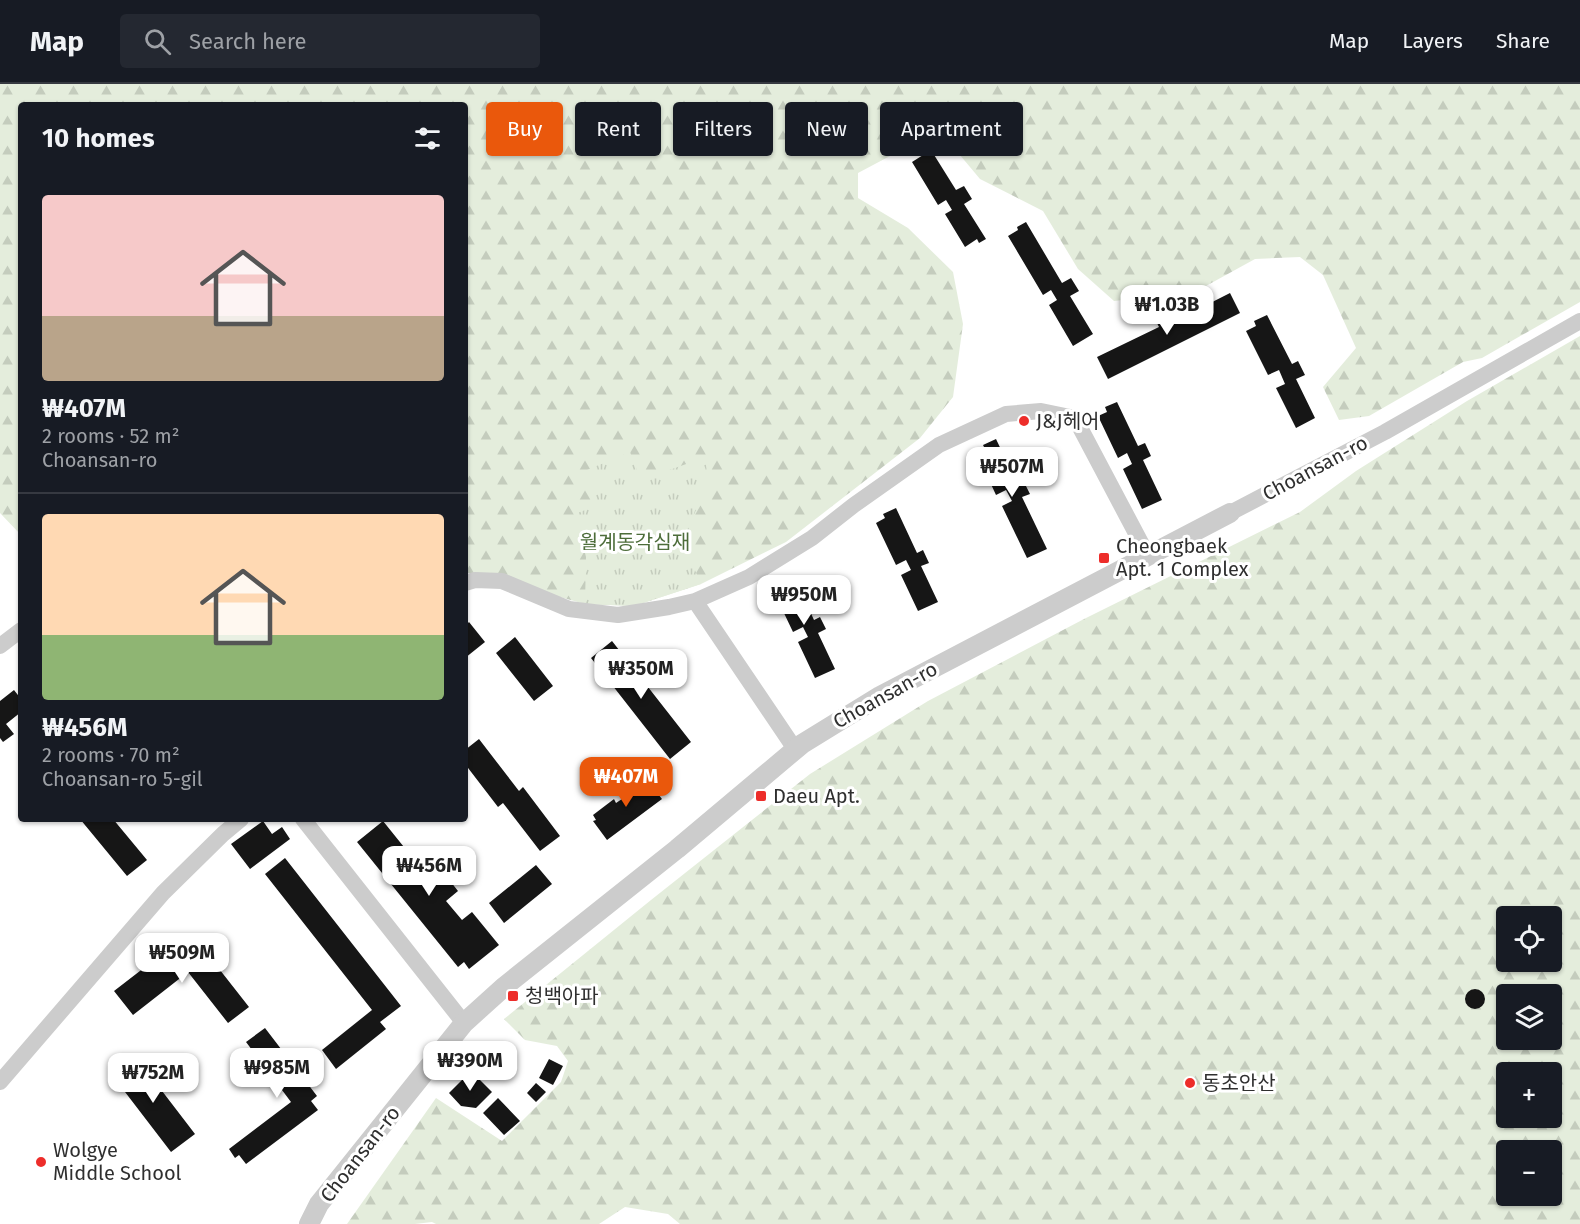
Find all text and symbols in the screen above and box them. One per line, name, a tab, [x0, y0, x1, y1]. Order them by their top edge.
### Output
search box	[120, 14, 540, 68]
text: Map	[30, 25, 84, 58]
icon: search	[141, 25, 174, 58]
text: Search here	[189, 28, 307, 55]
text: Map	[1329, 28, 1369, 54]
text: Layers	[1402, 28, 1463, 54]
text: Share	[1496, 28, 1550, 54]
chip: Buy	[486, 102, 563, 156]
chip: Rent	[575, 102, 661, 156]
chip: Filters	[673, 102, 773, 156]
chip: New	[785, 102, 868, 156]
chip: Apartment	[880, 102, 1023, 156]
icon: filters	[411, 122, 444, 155]
text: 10 homes	[42, 123, 155, 154]
icon: home	[189, 234, 297, 342]
pin: ₩1.03B	[1118, 285, 1216, 336]
text: ₩1.03B	[1135, 292, 1199, 316]
text: ₩407M	[42, 393, 126, 424]
place label: J&J헤어	[1036, 409, 1099, 433]
marker: J&J헤어	[1017, 414, 1031, 428]
text: 2 rooms · 52 m²	[42, 424, 180, 448]
street label: Choansan-ro	[1258, 430, 1372, 506]
pin: ₩507M	[970, 447, 1054, 498]
text: Choansan-ro	[42, 448, 157, 472]
text: ₩507M	[980, 454, 1044, 478]
park label: 월계동각심재	[580, 530, 690, 554]
place label: Cheongbaek Apt. 1 Complex	[1116, 534, 1249, 581]
marker: Cheongbaek Apt. 1 Complex	[1097, 551, 1111, 565]
icon: home	[189, 553, 297, 661]
pin: ₩950M	[762, 575, 846, 626]
text: ₩950M	[771, 582, 837, 606]
pin: ₩350M	[599, 649, 683, 700]
text: ₩350M	[608, 656, 674, 680]
street label: Choansan-ro	[829, 657, 941, 733]
text: ₩456M	[42, 712, 127, 743]
text: 2 rooms · 70 m²	[42, 743, 180, 767]
pin: ₩407M	[584, 757, 668, 808]
text: ₩407M	[594, 764, 658, 788]
text: Choansan-ro 5-gil	[42, 767, 203, 791]
place label: Daeu Apt.	[773, 784, 860, 808]
marker: Daeu Apt.	[754, 789, 768, 803]
pin: ₩456M	[387, 846, 471, 897]
text: ₩456M	[396, 853, 462, 877]
map controls	[1496, 906, 1562, 1206]
button: locate	[1496, 906, 1562, 972]
pin: ₩509M	[140, 933, 224, 984]
text: ₩509M	[149, 940, 215, 964]
place label: 청백아파	[525, 984, 599, 1008]
button: layers	[1496, 984, 1562, 1050]
marker: 청백아파	[506, 989, 520, 1003]
pin: ₩390M	[428, 1041, 512, 1092]
pin: ₩985M	[235, 1048, 319, 1099]
text: ₩390M	[437, 1048, 503, 1072]
pin: ₩752M	[111, 1053, 195, 1104]
text: ₩985M	[244, 1055, 310, 1079]
text: ₩752M	[122, 1060, 184, 1084]
button: +	[1496, 1062, 1562, 1128]
place label: 동초안산	[1202, 1071, 1276, 1095]
marker: 동초안산	[1183, 1076, 1197, 1090]
street label: Choansan-ro	[315, 1101, 405, 1207]
place label: Wolgye Middle School	[53, 1138, 182, 1185]
button: −	[1496, 1140, 1562, 1206]
marker: Wolgye Middle School	[34, 1155, 48, 1169]

